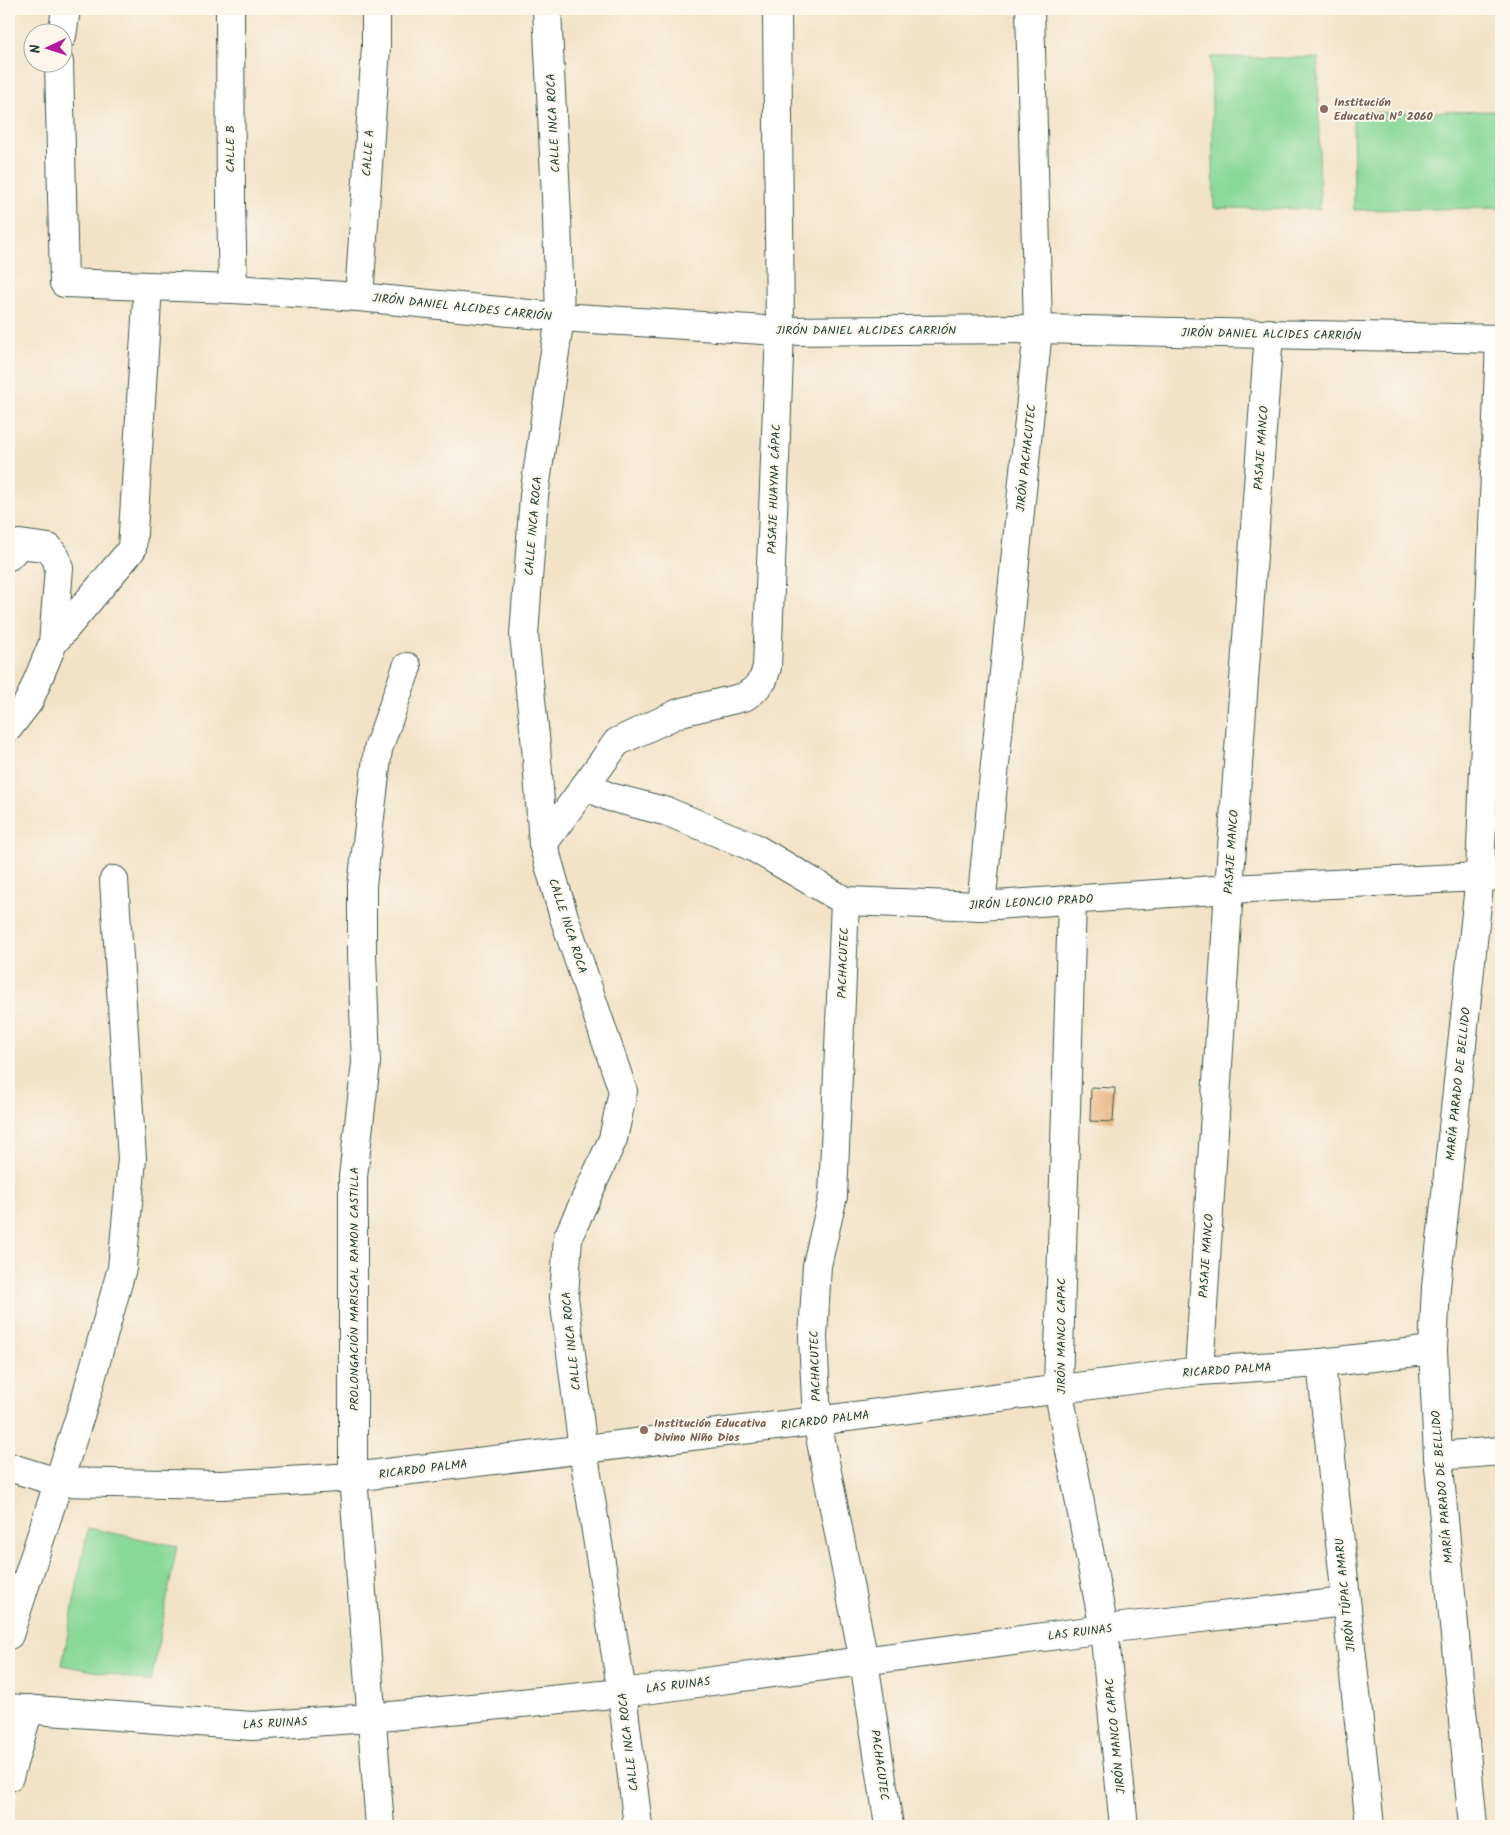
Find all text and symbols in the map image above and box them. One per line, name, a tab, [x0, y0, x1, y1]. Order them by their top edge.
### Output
north arrow	[22, 22, 72, 72]
text: N	[25, 44, 47, 54]
street label: CALLE INCA ROCA	[541, 73, 566, 173]
place label: Institución Educativa Nº 2060	[1334, 93, 1434, 126]
marker: Institución Educativa Nº 2060	[1318, 103, 1330, 115]
street label: CALLE B	[221, 125, 240, 173]
street label: CALLE A	[357, 129, 380, 177]
street label: JIRÓN DANIEL ALCIDES CARRIÓN	[371, 289, 553, 326]
street label: JIRÓN DANIEL ALCIDES CARRIÓN	[776, 321, 956, 340]
street label: JIRÓN DANIEL ALCIDES CARRIÓN	[1181, 323, 1361, 346]
street label: JIRÓN PACHACUTEC	[1011, 403, 1042, 513]
street label: PASAJE MANCO	[1249, 405, 1274, 491]
street label: PASAJE HUAYNA CÁPAC	[763, 424, 786, 554]
street label: CALLE INCA ROCA	[520, 476, 547, 576]
street label: PASAJE MANCO	[1219, 809, 1244, 895]
street label: CALLE INCA ROCA	[543, 876, 592, 976]
street label: JIRÓN LEONCIO PRADO	[968, 890, 1094, 915]
street label: PACHACUTEC	[833, 927, 854, 999]
street label: MARÍA PARADO DE BELLIDO	[1441, 1006, 1476, 1162]
street label: PROLONGACIÓN MARISCAL RAMON CASTILLA	[345, 1167, 364, 1411]
street label: PASAJE MANCO	[1194, 1213, 1219, 1299]
street label: JIRÓN MANCO CAPAC	[1052, 1278, 1071, 1394]
street label: CALLE INCA ROCA	[557, 1291, 586, 1391]
street label: PACHACUTEC	[805, 1330, 826, 1402]
street label: RICARDO PALMA	[1182, 1358, 1272, 1383]
street label: RICARDO PALMA	[780, 1406, 871, 1435]
street label: MARÍA PARADO DE BELLIDO	[1426, 1409, 1459, 1564]
place label: Institución Educativa Divino Niño Dios	[654, 1414, 766, 1447]
marker: Institución Educativa Divino Niño Dios	[638, 1424, 650, 1436]
street label: RICARDO PALMA	[378, 1455, 469, 1484]
street label: JIRÓN TÚPAC AMARU	[1330, 1537, 1361, 1653]
street label: LAS RUINAS	[1047, 1619, 1114, 1646]
street label: LAS RUINAS	[645, 1672, 712, 1699]
street label: JIRÓN MANCO CAPAC	[1100, 1677, 1131, 1795]
street label: CALLE INCA ROCA	[613, 1691, 644, 1792]
street label: LAS RUINAS	[242, 1712, 308, 1735]
street label: PACHACUTEC	[865, 1728, 894, 1802]

